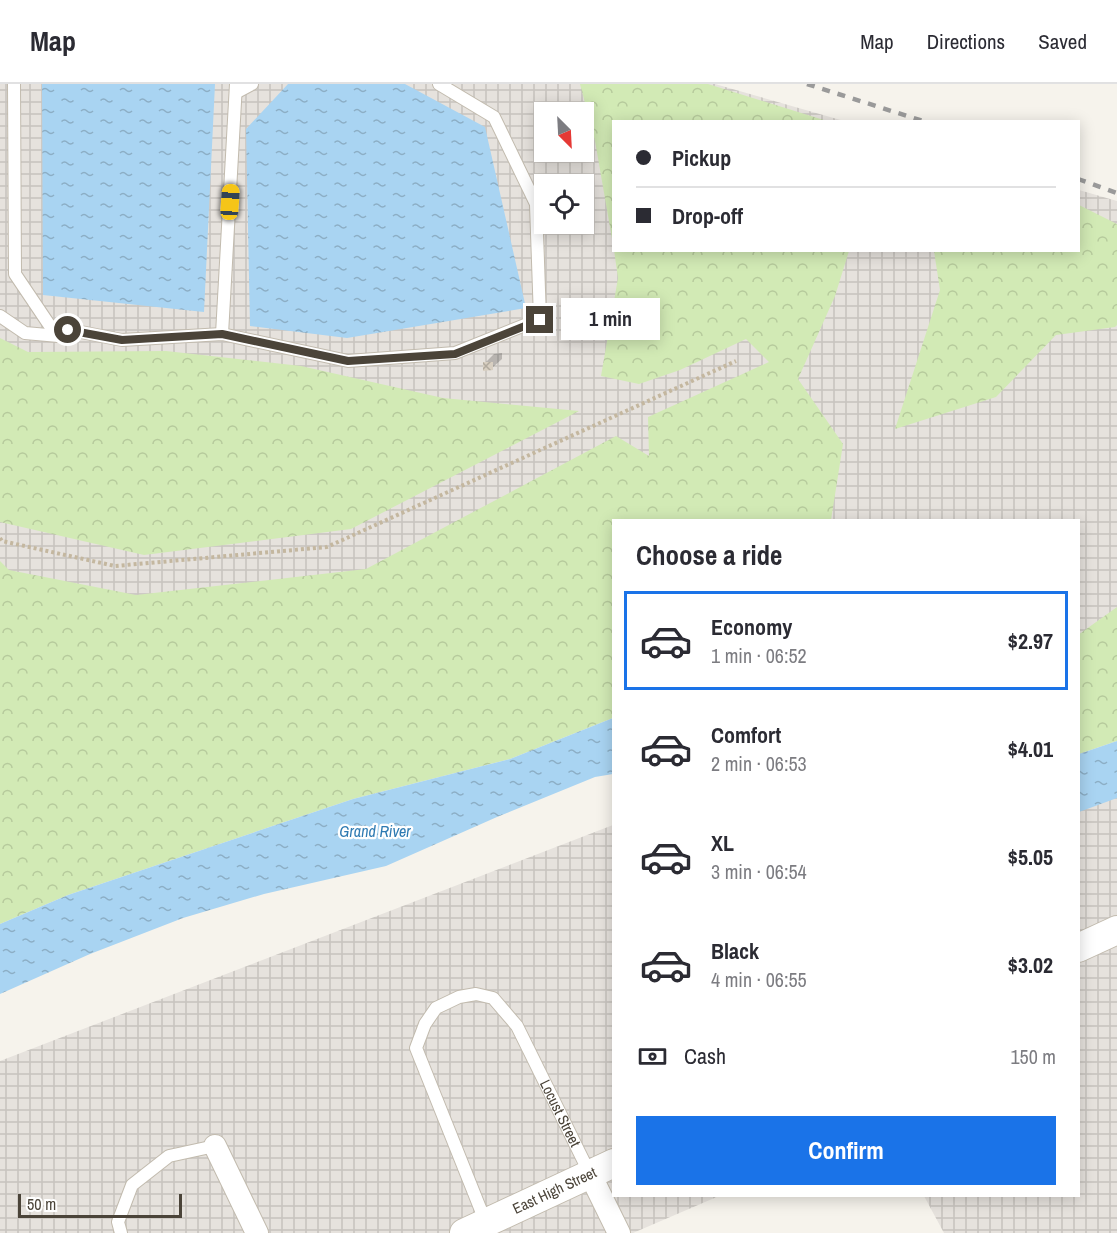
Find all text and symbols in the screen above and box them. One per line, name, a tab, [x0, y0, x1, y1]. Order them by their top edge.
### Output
text: Map	[30, 22, 76, 60]
text: Map	[860, 27, 894, 56]
text: Directions	[927, 27, 1005, 56]
text: Saved	[1038, 27, 1087, 56]
north arrow	[534, 102, 594, 162]
map controls	[534, 102, 594, 234]
text: Pickup	[672, 143, 731, 173]
button: locate	[534, 174, 594, 234]
car	[220, 183, 240, 221]
text: Drop-off	[672, 201, 743, 231]
callout: 1 min	[561, 299, 660, 341]
text: 1 min	[589, 305, 632, 332]
route end	[526, 306, 553, 333]
route start	[54, 316, 81, 343]
text: Choose a ride	[636, 537, 782, 573]
text: Economy	[711, 612, 792, 642]
icon: car	[639, 614, 693, 668]
text: $2.97	[1008, 626, 1053, 656]
text: 1 min · 06:52	[711, 642, 807, 669]
text: Comfort	[711, 720, 781, 750]
icon: car	[639, 722, 693, 776]
text: $4.01	[1008, 734, 1053, 764]
text: 2 min · 06:53	[711, 750, 807, 777]
water label: Grand River	[339, 820, 411, 842]
text: XL	[711, 828, 734, 858]
icon: car	[639, 830, 693, 884]
text: $5.05	[1008, 842, 1053, 872]
text: 3 min · 06:54	[711, 858, 807, 885]
text: Black	[711, 936, 759, 966]
icon: car	[639, 938, 693, 992]
text: $3.02	[1008, 950, 1053, 980]
text: 4 min · 06:55	[711, 966, 807, 993]
icon: cash	[636, 1040, 669, 1073]
text: Cash	[684, 1041, 726, 1071]
text: 150 m	[1010, 1043, 1056, 1070]
street label: Locust Street	[535, 1076, 586, 1151]
button: Confirm	[636, 1116, 1056, 1185]
street label: East High Street	[509, 1161, 600, 1219]
scale bar	[18, 1191, 182, 1218]
text: 50 m	[27, 1193, 56, 1215]

